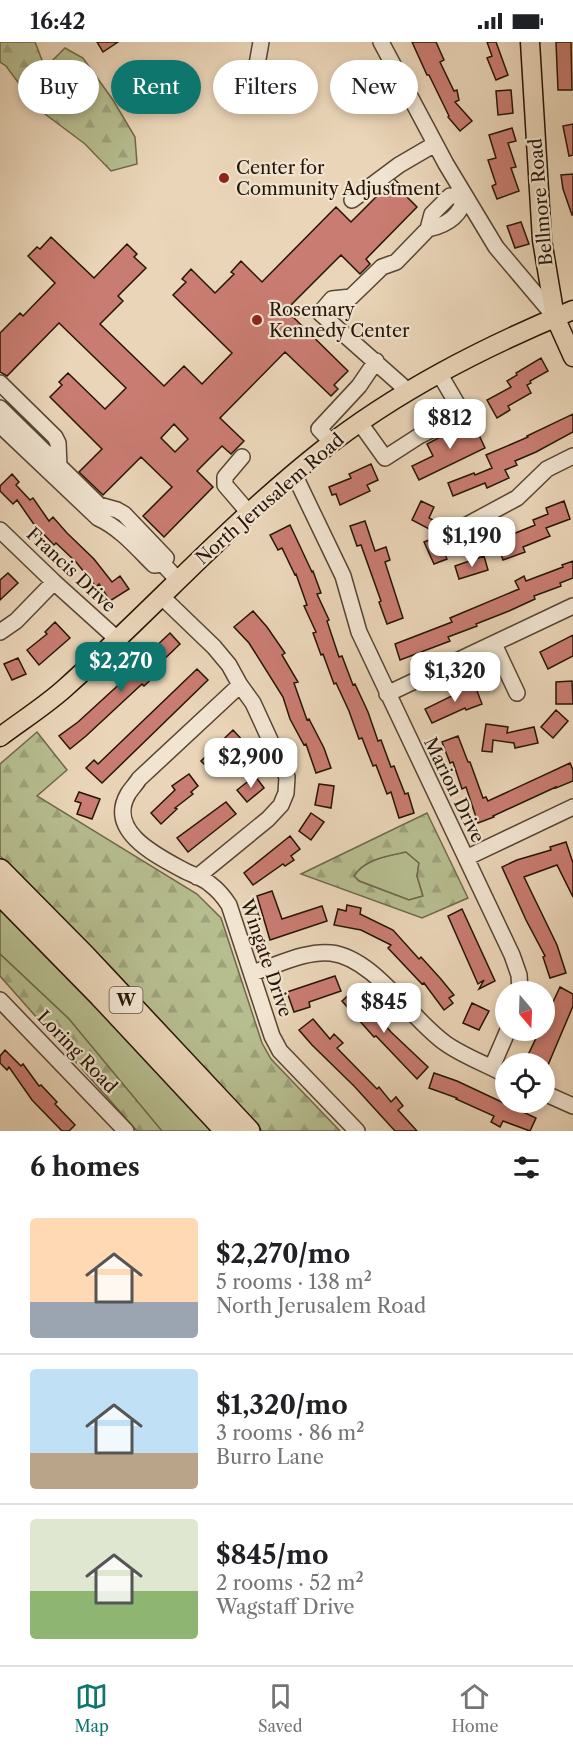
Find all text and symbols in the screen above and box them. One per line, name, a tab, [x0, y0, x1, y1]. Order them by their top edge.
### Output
text: 16:42	[30, 8, 86, 35]
chip: Buy	[18, 60, 99, 114]
chip: Rent	[111, 60, 201, 114]
chip: Filters	[213, 60, 318, 114]
chip: New	[330, 60, 418, 114]
street label: Bellmore Road	[524, 137, 558, 267]
place label: Center for Community Adjustment	[236, 157, 442, 200]
marker: Center for Community Adjustment	[217, 171, 231, 185]
place label: Rosemary Kennedy Center	[269, 299, 410, 342]
marker: Rosemary Kennedy Center	[250, 313, 264, 327]
pin: $812	[414, 399, 486, 450]
text: $812	[428, 406, 472, 430]
street label: North Jerusalem Road	[191, 429, 349, 569]
pin: $1,190	[423, 517, 521, 568]
street label: Francis Drive	[22, 523, 120, 617]
text: $1,190	[442, 524, 502, 548]
pin: $2,270	[72, 642, 170, 693]
text: $2,270	[89, 649, 153, 673]
pin: $1,320	[406, 652, 504, 703]
text: $1,320	[424, 659, 486, 683]
street label: Marion Drive	[419, 734, 489, 846]
pin: $2,900	[202, 738, 300, 789]
text: $2,900	[218, 745, 284, 769]
street label: Wingate Drive	[235, 895, 296, 1020]
north arrow	[495, 981, 555, 1041]
map controls	[495, 981, 555, 1113]
pin: $845	[348, 983, 420, 1034]
road number: W	[110, 987, 142, 1013]
text: $845	[361, 990, 407, 1014]
street label: Loring Road	[32, 1006, 122, 1098]
button: locate	[495, 1053, 555, 1113]
text: 6 homes	[30, 1151, 140, 1183]
icon: filters	[510, 1151, 543, 1184]
text: $2,270/mo	[216, 1238, 350, 1270]
icon: home	[78, 1242, 150, 1314]
text: 5 rooms · 138 m²	[216, 1270, 372, 1294]
text: North Jerusalem Road	[216, 1294, 426, 1318]
text: $1,320/mo	[216, 1389, 348, 1421]
icon: home	[78, 1393, 150, 1465]
text: 3 rooms · 86 m²	[216, 1421, 364, 1445]
text: Burro Lane	[216, 1445, 324, 1469]
text: $845/mo	[216, 1539, 328, 1571]
icon: home	[78, 1543, 150, 1615]
text: 2 rooms · 52 m²	[216, 1571, 364, 1595]
text: Wagstaff Drive	[216, 1595, 354, 1619]
tab: Map	[75, 1680, 109, 1736]
tab: Saved	[258, 1680, 302, 1736]
tab: Home	[451, 1680, 498, 1736]

